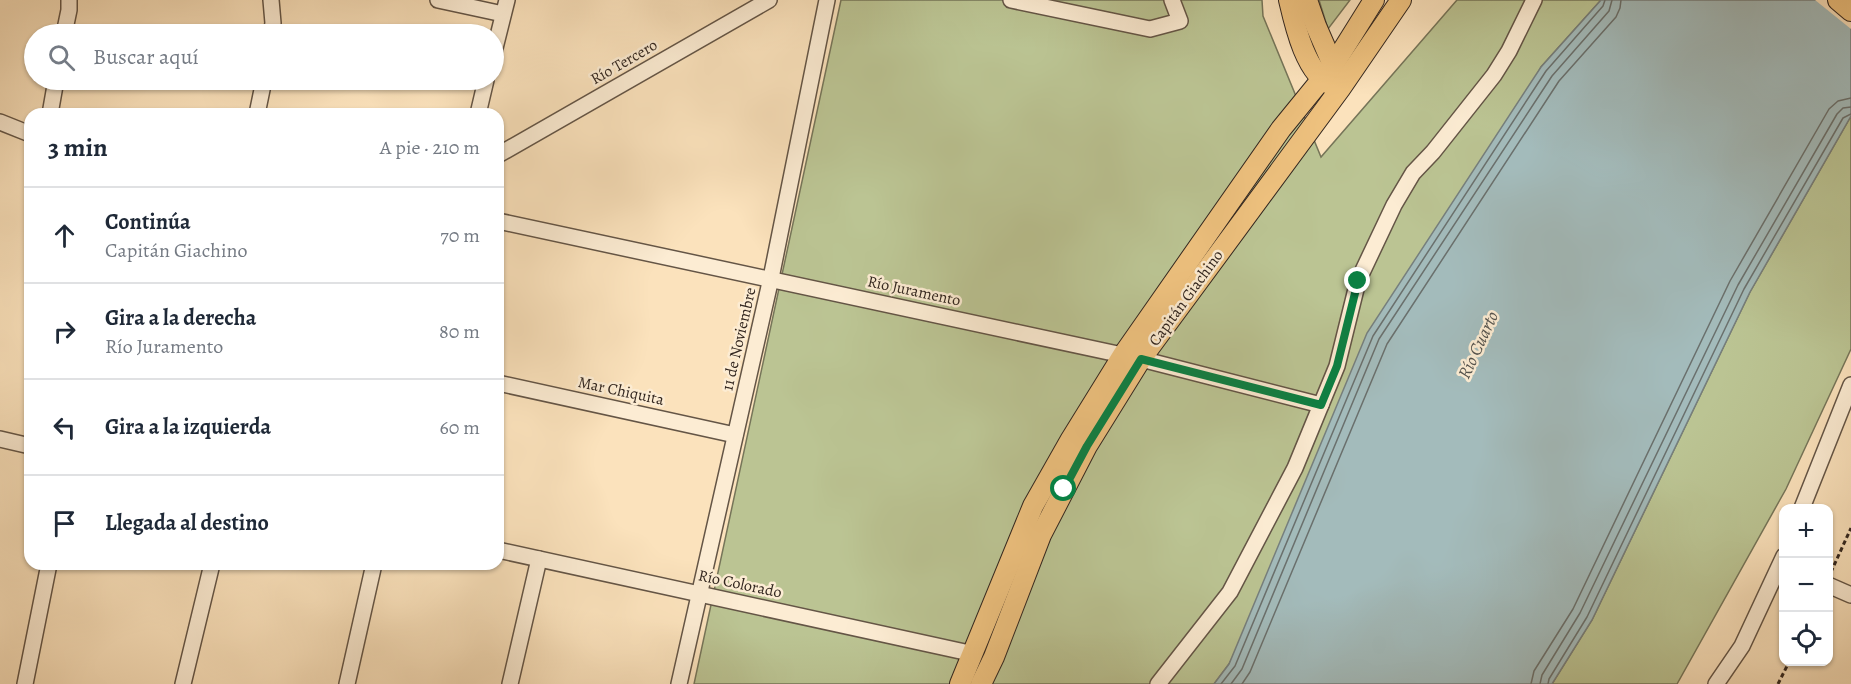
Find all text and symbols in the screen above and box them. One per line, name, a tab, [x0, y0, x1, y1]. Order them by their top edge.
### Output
search box	[24, 24, 504, 90]
street label: Río Tercero	[587, 34, 661, 90]
icon: search	[45, 41, 78, 74]
text: Buscar aquí	[93, 42, 199, 72]
text: 3 min	[48, 130, 108, 165]
text: A pie · 210 m	[380, 134, 480, 161]
text: Continúa	[105, 207, 191, 237]
icon: ahead	[48, 219, 81, 252]
text: 70 m	[440, 222, 480, 249]
text: Capitán Giachino	[105, 237, 248, 264]
street label: Capitán Giachino	[1144, 245, 1228, 351]
route end	[1344, 267, 1370, 293]
street label: Río Juramento	[865, 270, 963, 312]
street label: 11 de Noviembre	[716, 285, 762, 393]
text: Gira a la derecha	[105, 303, 256, 333]
water label: Río Cuarto	[1452, 307, 1504, 383]
icon: right	[48, 315, 81, 348]
text: 80 m	[439, 318, 480, 345]
text: Río Juramento	[105, 333, 223, 360]
street label: Mar Chiquita	[576, 371, 667, 411]
icon: left	[48, 411, 81, 444]
text: Gira a la izquierda	[105, 412, 271, 442]
text: 60 m	[440, 414, 480, 441]
route start	[1050, 475, 1076, 501]
map controls	[1779, 504, 1833, 666]
button: +	[1779, 504, 1833, 558]
icon: arrive	[48, 507, 81, 540]
text: Llegada al destino	[105, 508, 269, 538]
button: −	[1779, 558, 1833, 612]
street label: Río Colorado	[696, 564, 784, 604]
button: locate	[1779, 612, 1833, 666]

